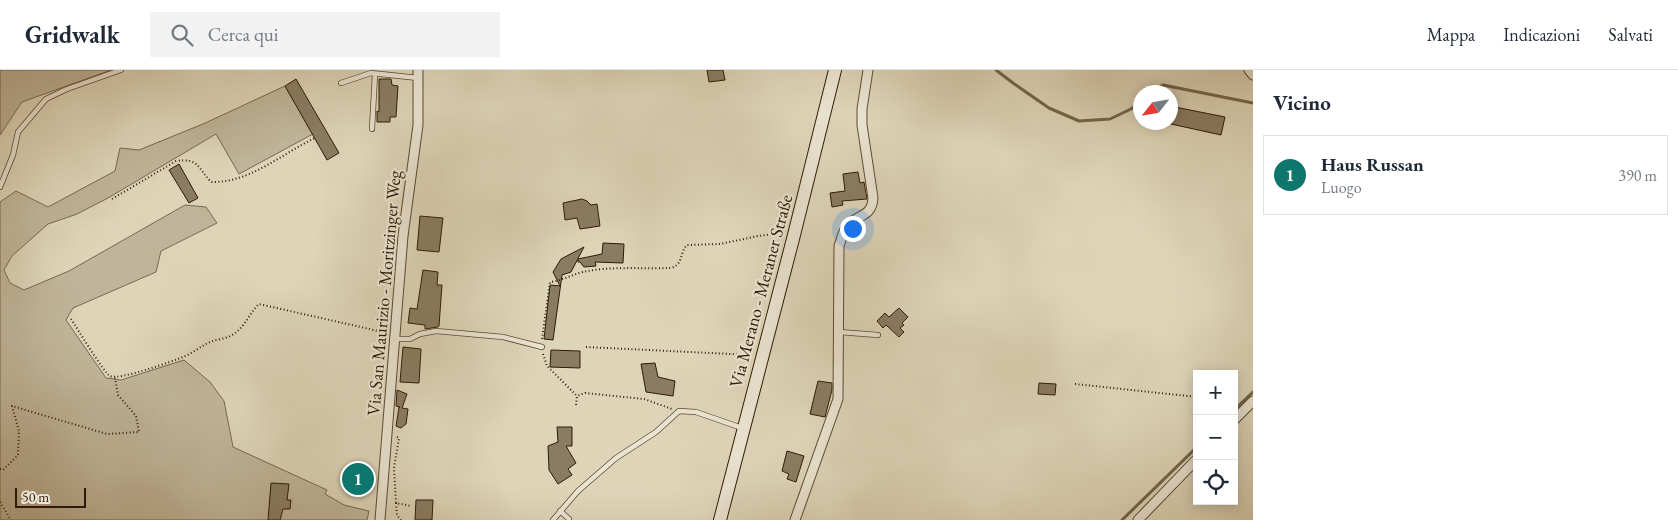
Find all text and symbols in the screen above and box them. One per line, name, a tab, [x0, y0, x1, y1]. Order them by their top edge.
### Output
search box	[150, 12, 500, 57]
text: Gridwalk	[25, 19, 120, 50]
icon: search	[168, 21, 196, 49]
text: Cerca qui	[208, 22, 278, 47]
text: Mappa	[1427, 23, 1475, 46]
text: Indicazioni	[1503, 23, 1580, 46]
text: Salvati	[1608, 23, 1653, 46]
north arrow	[1133, 85, 1178, 130]
text: Vicino	[1273, 89, 1331, 116]
text: Haus Russan	[1321, 152, 1424, 177]
text: 1	[1286, 165, 1294, 186]
text: 390 m	[1618, 165, 1657, 186]
street label: Via San Maurizio - Moritzinger Weg	[361, 169, 406, 417]
text: Luogo	[1321, 177, 1362, 198]
street label: Via Merano - Meraner Straße	[724, 192, 797, 390]
your location	[840, 216, 866, 242]
map controls	[1193, 370, 1238, 505]
button: +	[1193, 370, 1238, 415]
button: −	[1193, 415, 1238, 460]
pin: 1	[342, 460, 374, 498]
button: locate	[1193, 460, 1238, 505]
scale bar	[15, 485, 86, 508]
text: 50 m	[22, 488, 49, 506]

